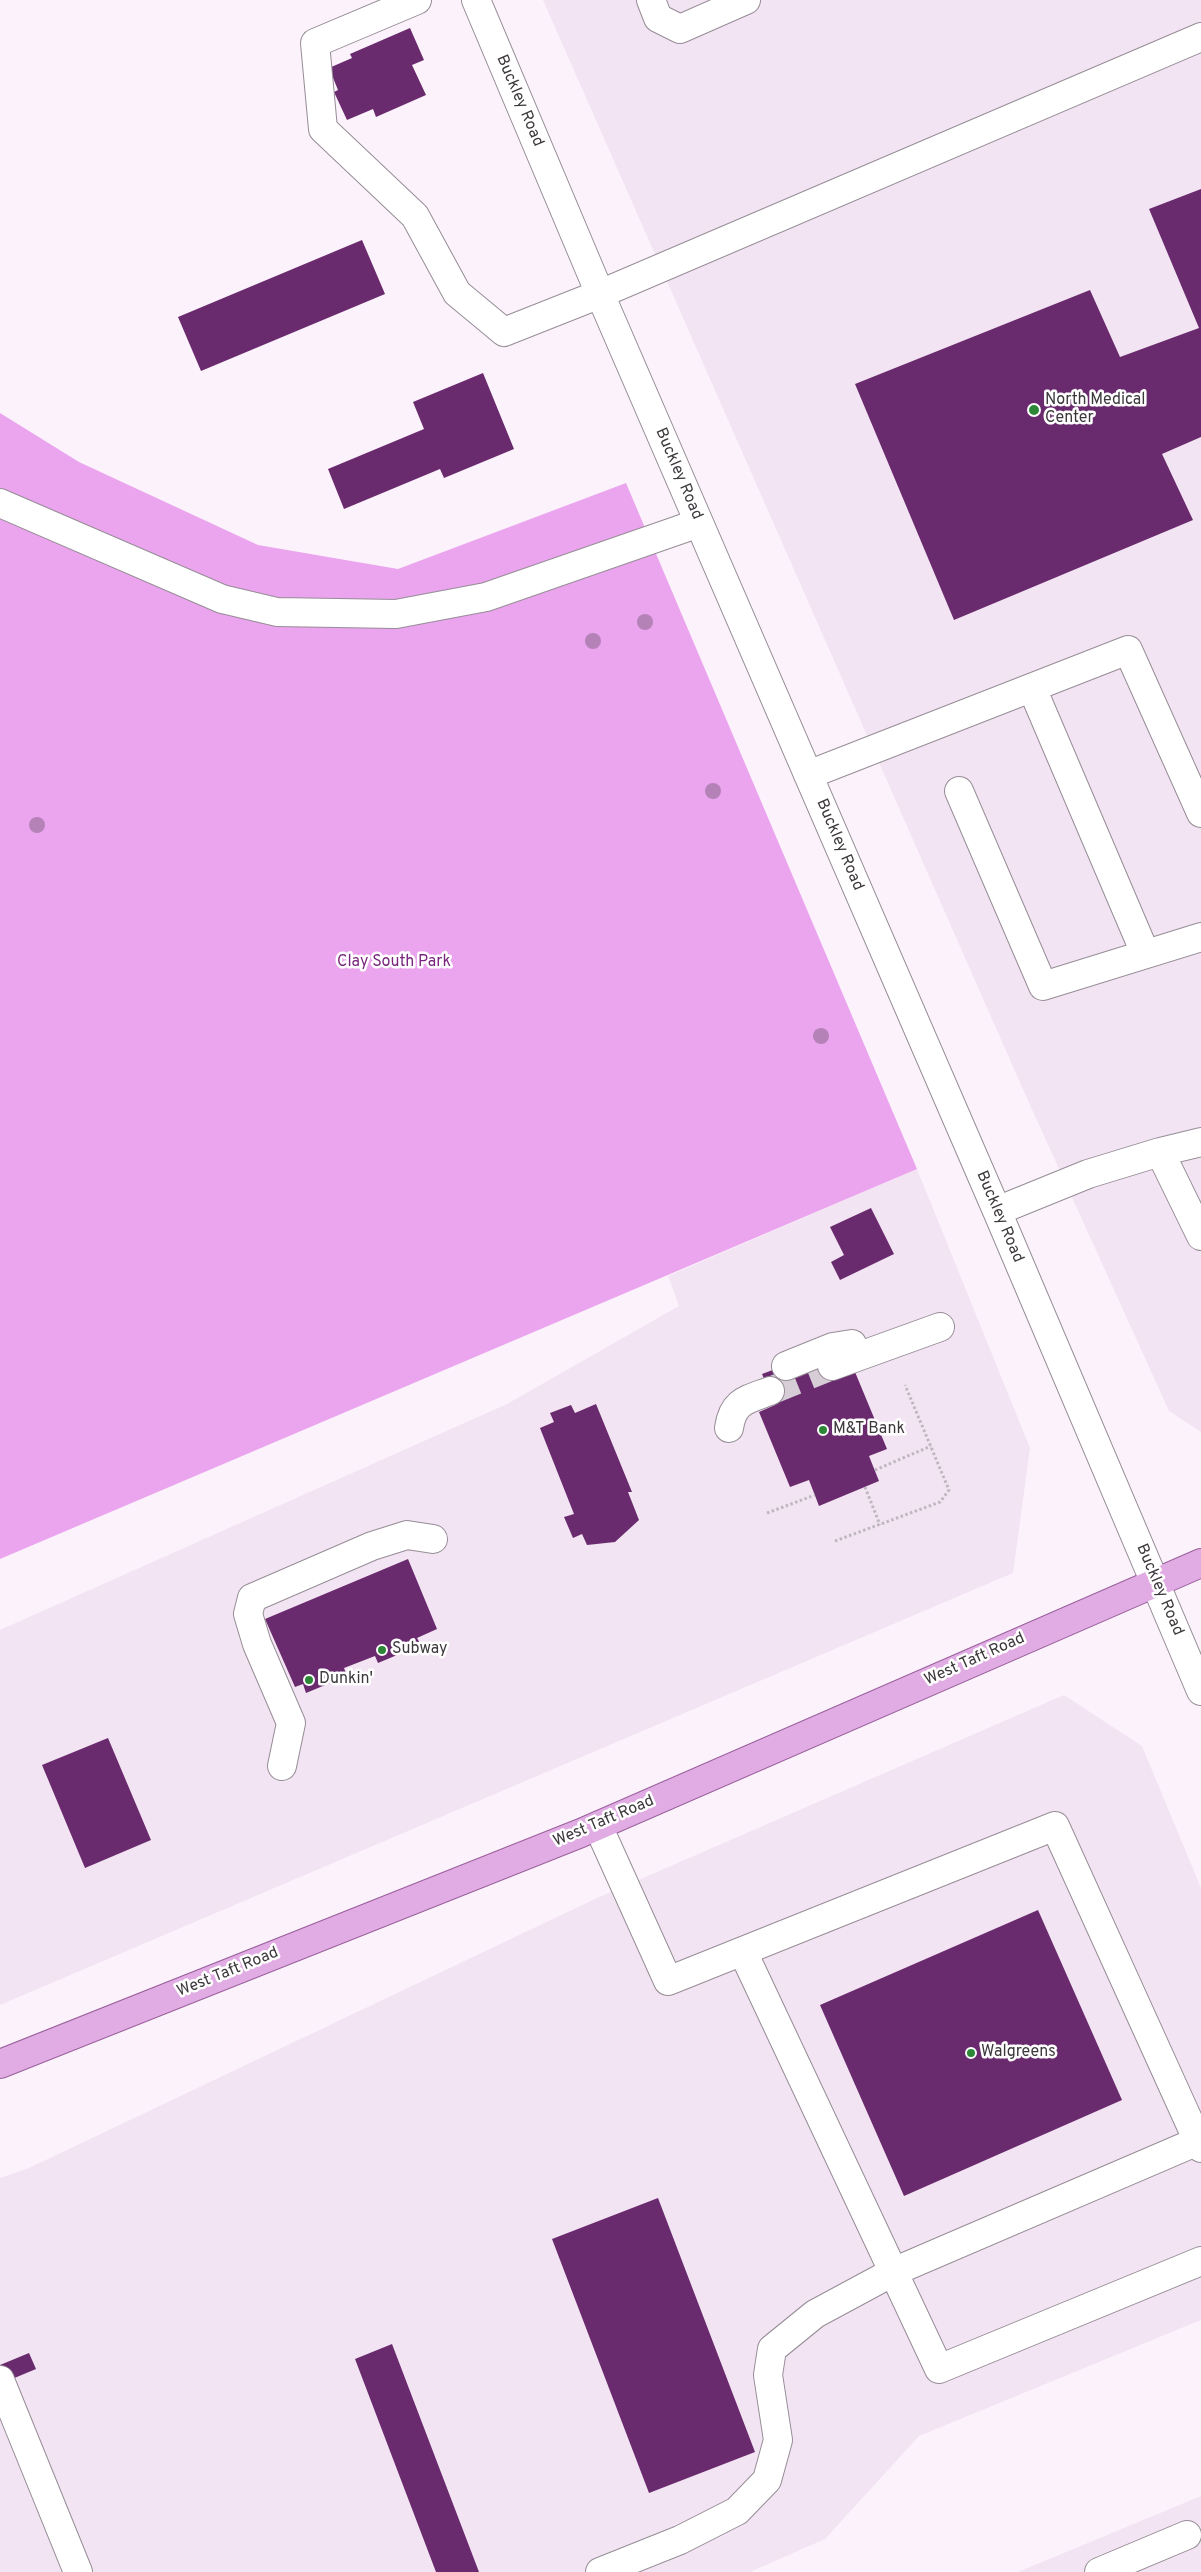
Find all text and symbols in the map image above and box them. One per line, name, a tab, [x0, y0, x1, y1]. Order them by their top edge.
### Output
street label: Buckley Road	[491, 52, 547, 150]
place label: North Medical Center	[1045, 391, 1145, 429]
marker: North Medical Center	[1027, 403, 1041, 417]
street label: Buckley Road	[650, 425, 706, 523]
street label: Buckley Road	[811, 796, 867, 894]
park label: Clay South Park	[337, 953, 451, 973]
street label: Buckley Road	[971, 1168, 1027, 1266]
place label: M&T Bank	[833, 1420, 905, 1440]
marker: M&T Bank	[817, 1424, 829, 1436]
street label: Buckley Road	[1131, 1541, 1187, 1639]
street label: West Taft Road	[922, 1629, 1028, 1691]
place label: Subway	[392, 1640, 448, 1660]
marker: Subway	[376, 1644, 388, 1656]
place label: Dunkin'	[319, 1670, 373, 1690]
marker: Dunkin'	[303, 1674, 315, 1686]
street label: West Taft Road	[551, 1792, 657, 1852]
street label: West Taft Road	[174, 1944, 282, 2002]
place label: Walgreens	[981, 2043, 1056, 2063]
marker: Walgreens	[965, 2047, 977, 2059]

